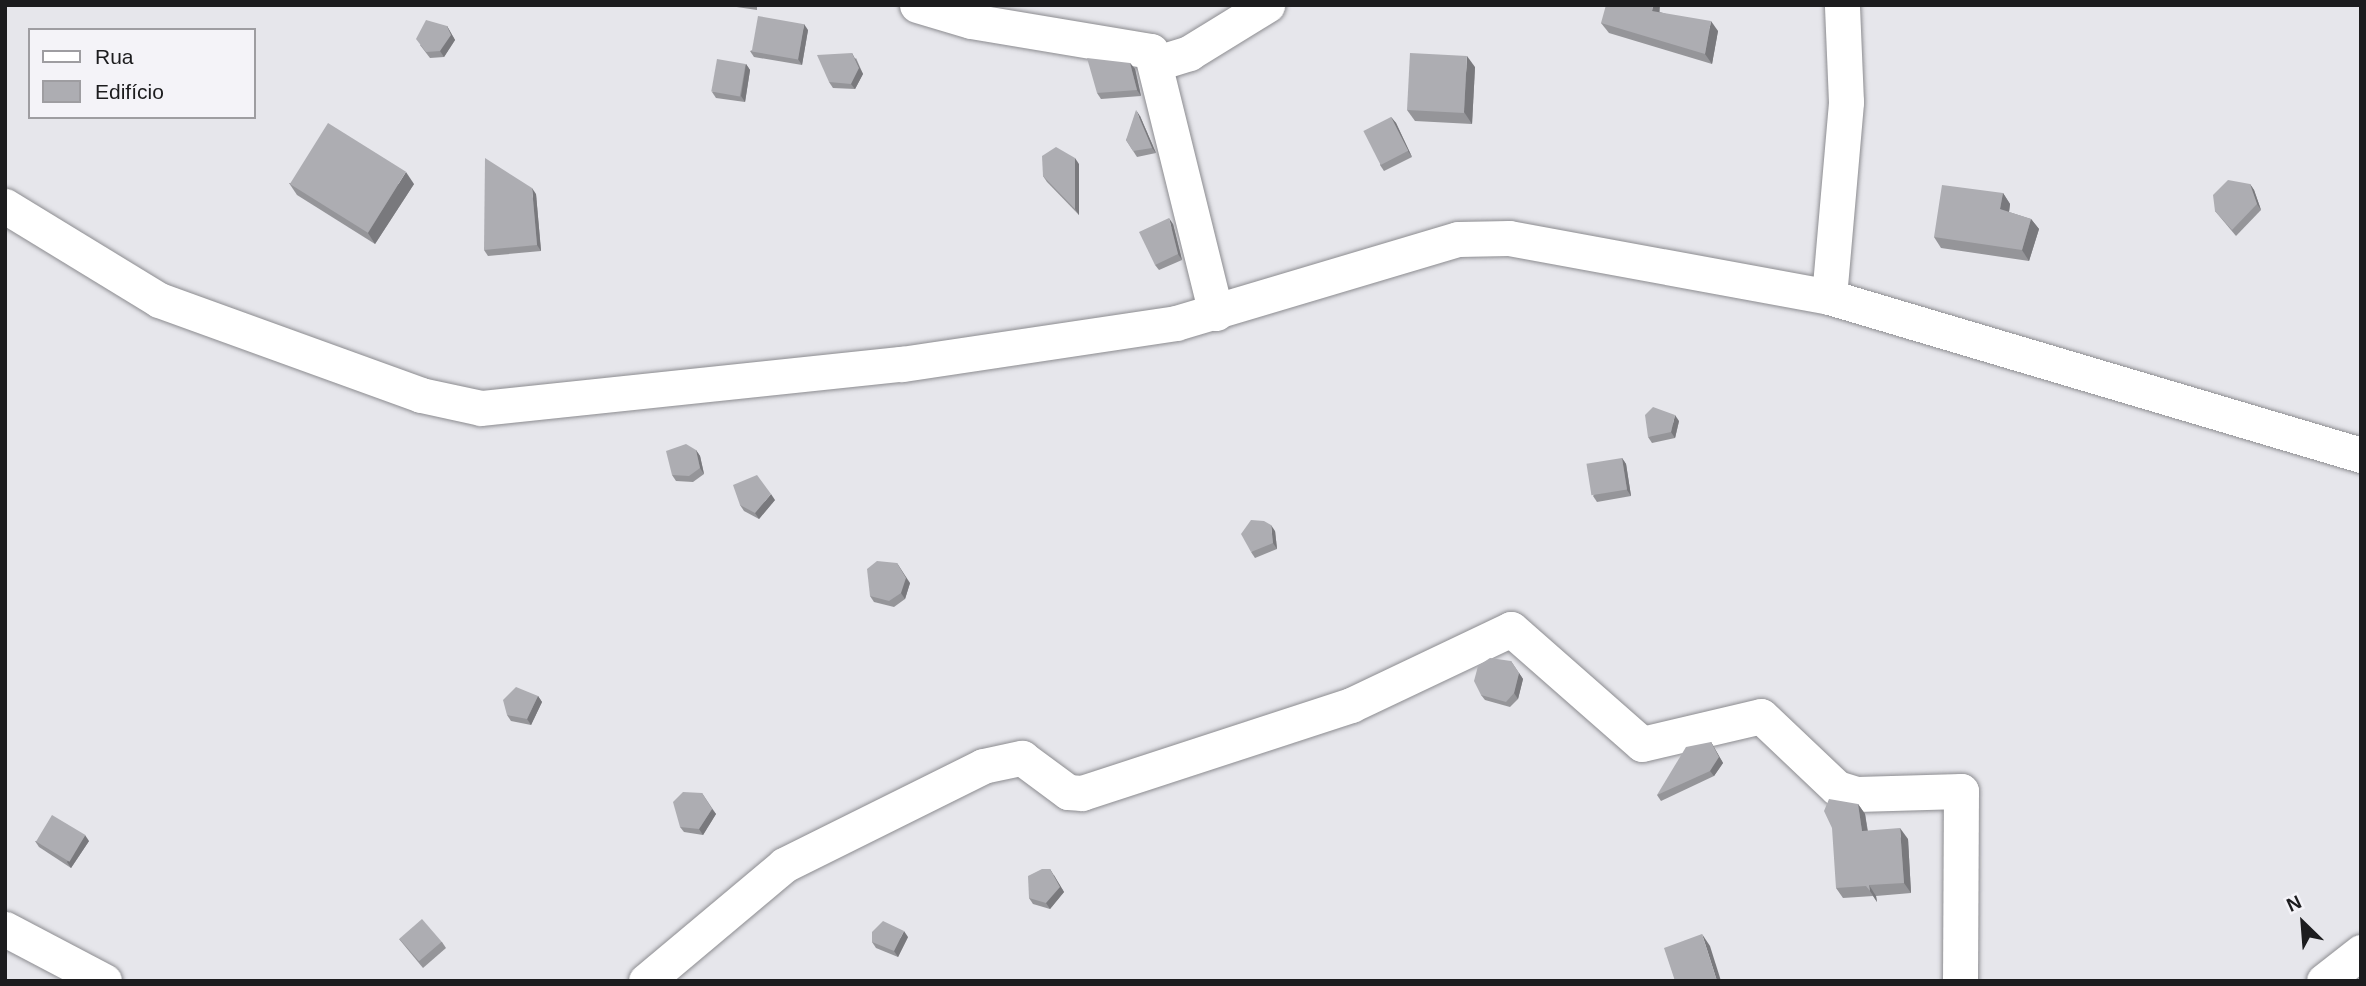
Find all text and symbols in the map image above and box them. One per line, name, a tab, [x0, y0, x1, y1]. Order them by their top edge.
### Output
legend	[28, 28, 256, 119]
text: Rua	[95, 45, 134, 68]
text: Edifício	[95, 80, 164, 103]
north arrow	[2268, 888, 2338, 958]
text: N	[2283, 891, 2305, 916]

